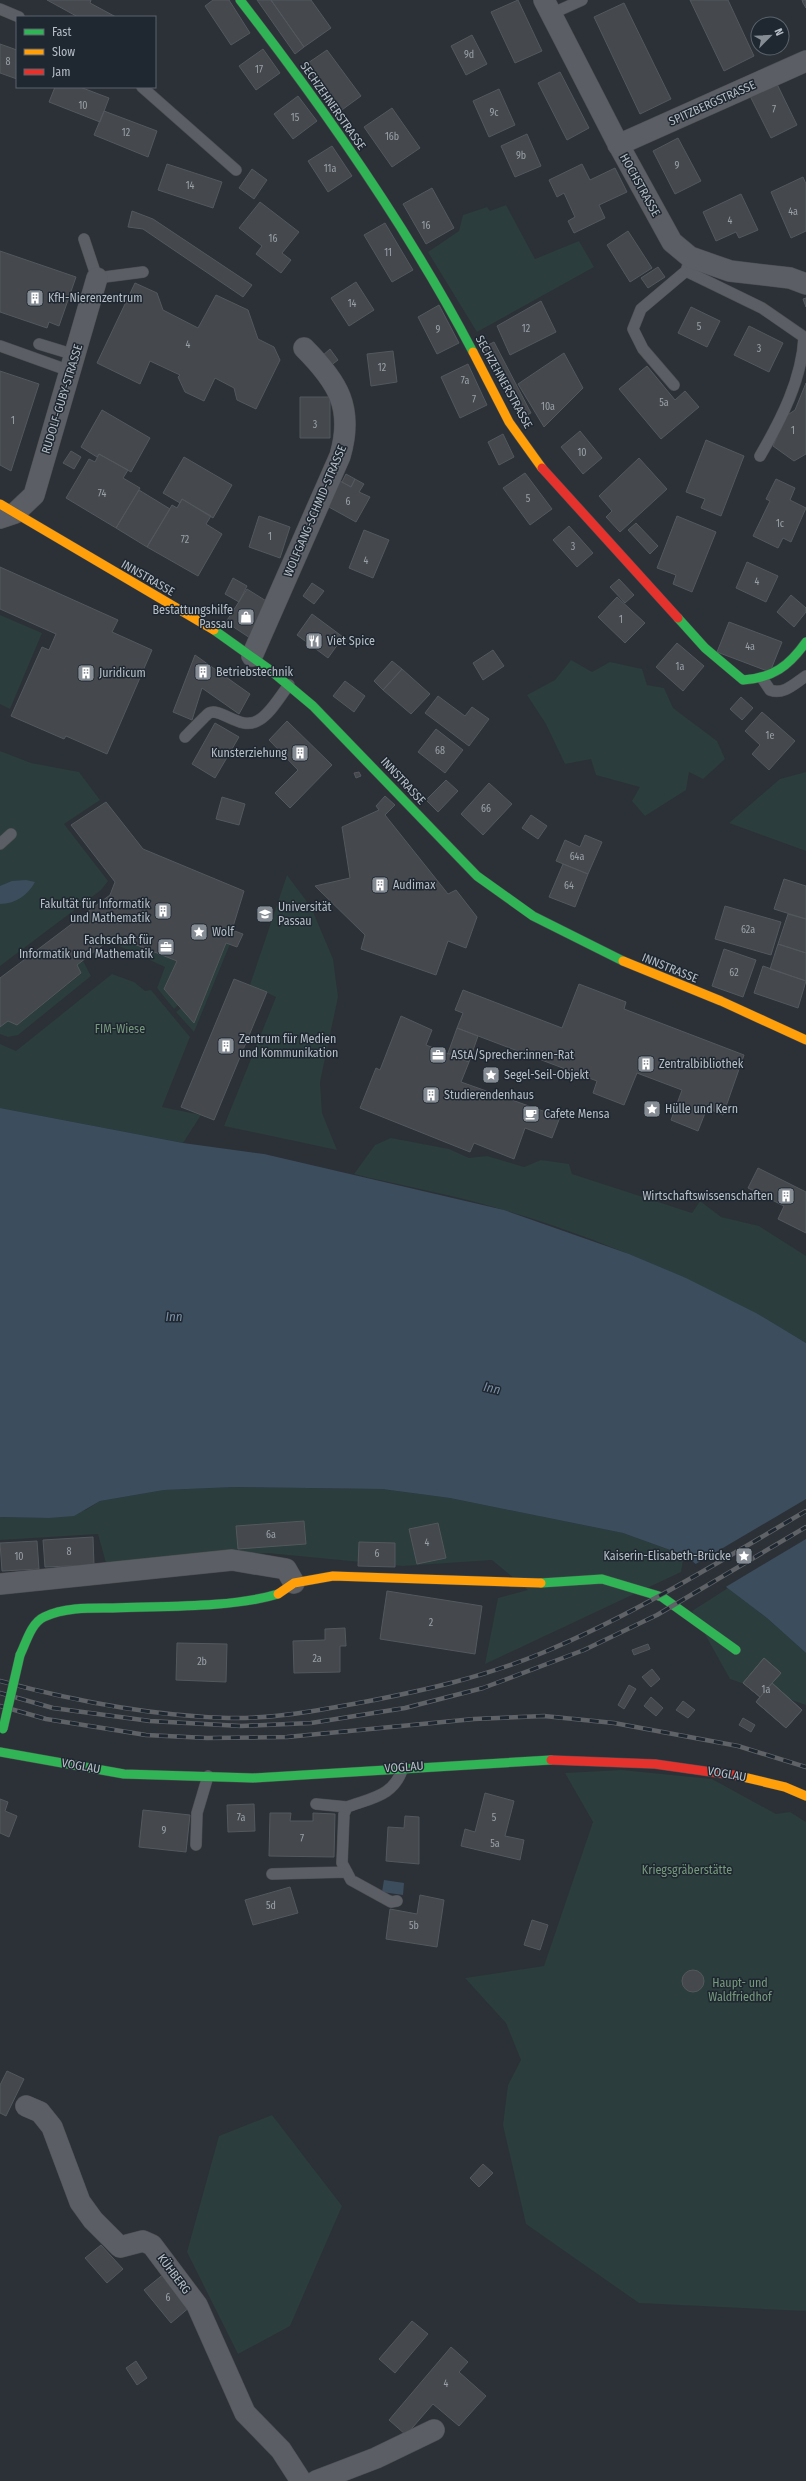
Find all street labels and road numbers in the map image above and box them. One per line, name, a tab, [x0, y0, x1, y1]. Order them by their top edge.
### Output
street label: SECHZEHNERSTRASSE	[297, 59, 369, 153]
street label: SPITZBERGSTRASSE	[667, 77, 758, 128]
street label: HOCHSTRASSE	[617, 151, 663, 219]
street label: SECHZEHNERSTRASSE	[473, 333, 536, 431]
street label: RUDOLF-GUBY-STRASSE	[39, 342, 85, 455]
street label: WOLFGANG-SCHMID-STRASSE	[281, 443, 349, 579]
street label: INNSTRASSE	[119, 557, 177, 599]
street label: INNSTRASSE	[378, 755, 429, 808]
street label: INNSTRASSE	[640, 950, 700, 986]
street label: VOGLAU	[61, 1756, 101, 1776]
street label: VOGLAU	[384, 1759, 424, 1775]
street label: VOGLAU	[707, 1764, 747, 1784]
street label: KÜHBERG	[155, 2250, 195, 2297]

